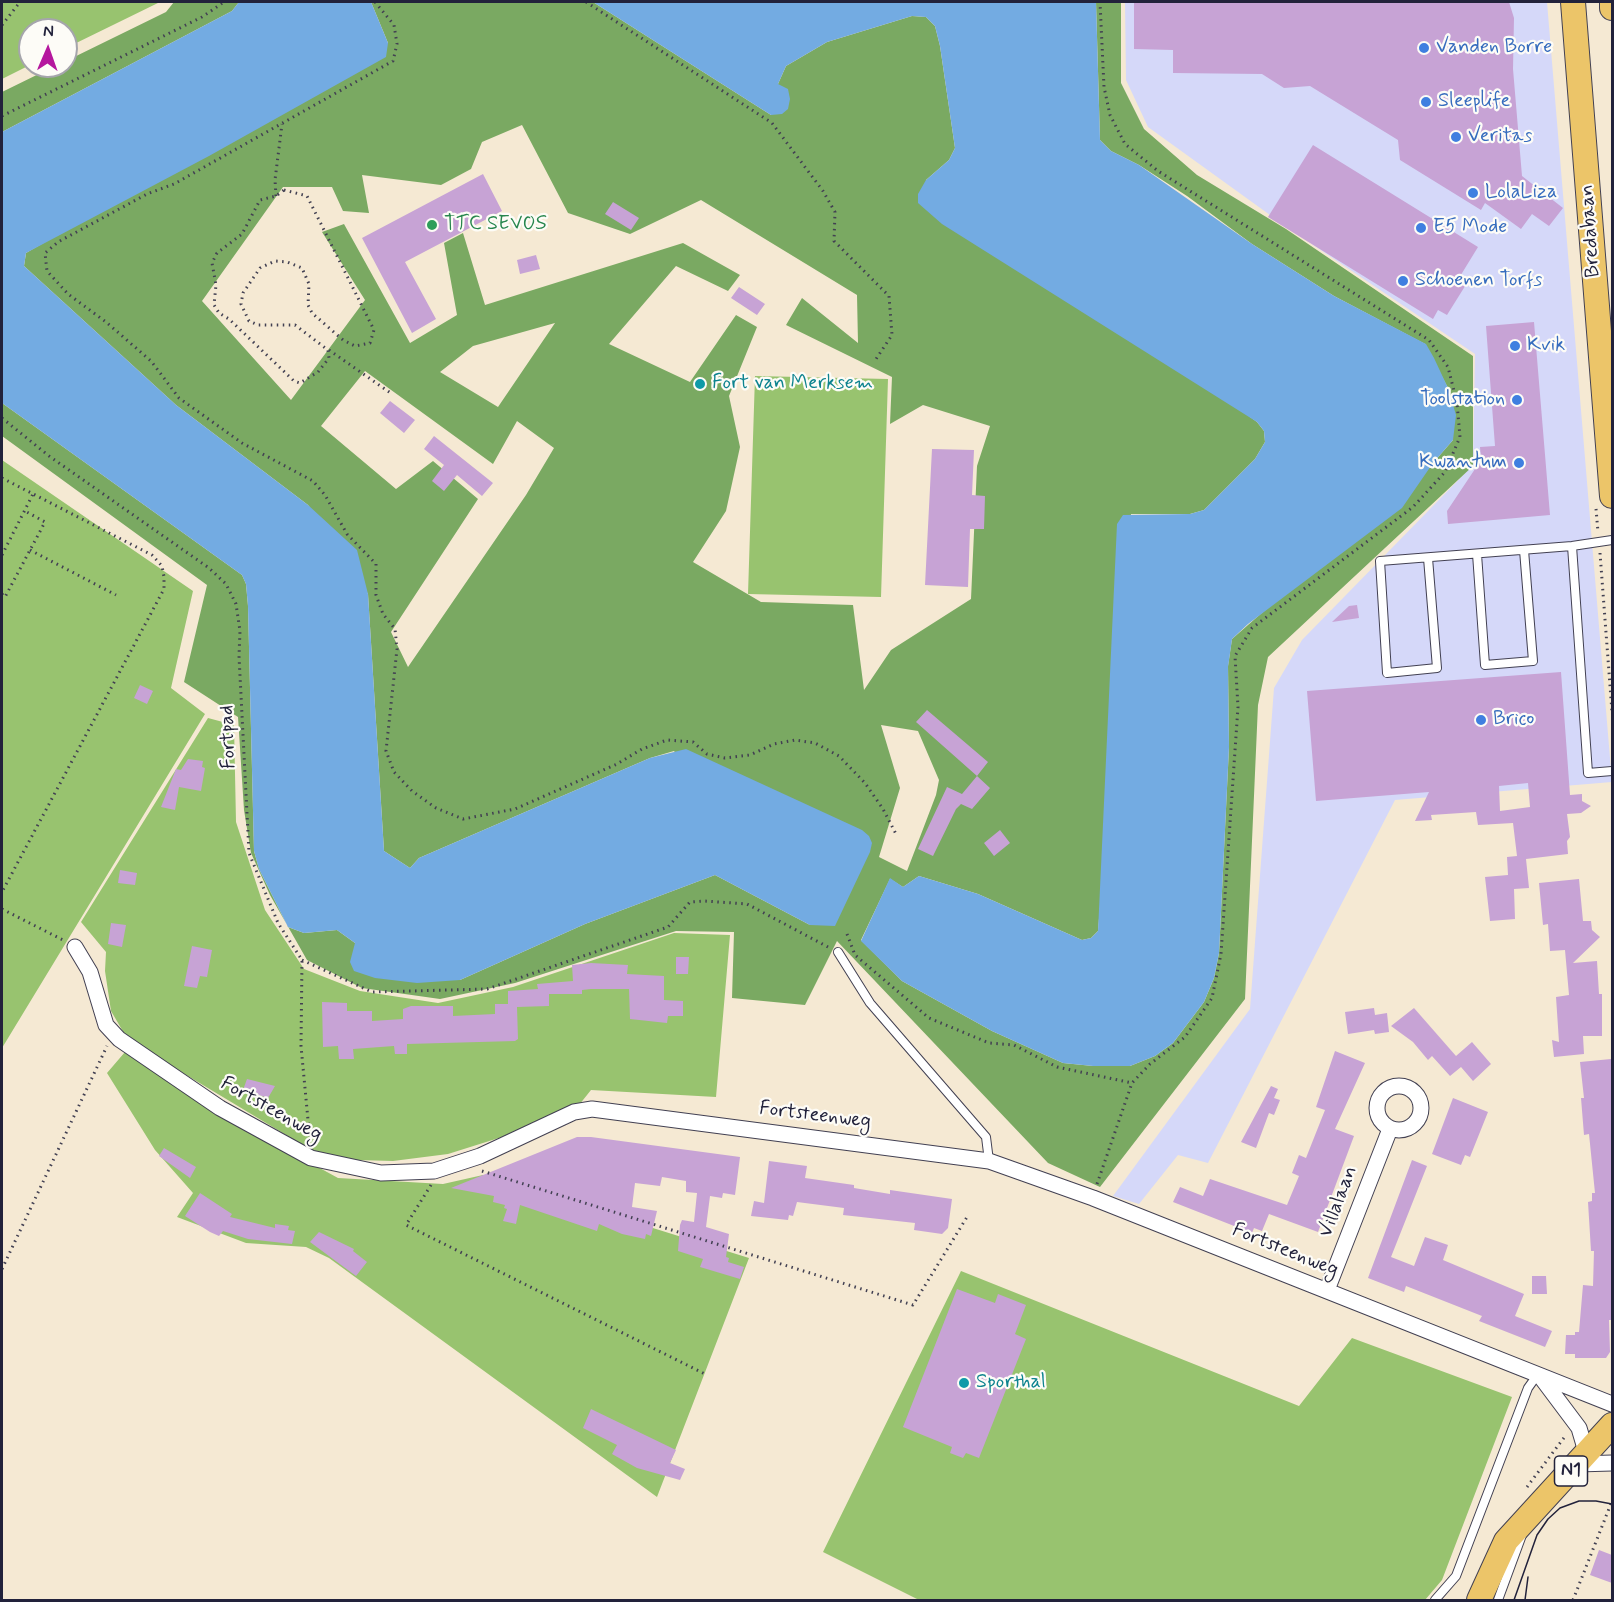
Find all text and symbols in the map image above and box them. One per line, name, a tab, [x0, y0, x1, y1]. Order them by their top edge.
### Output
north arrow	[18, 18, 78, 78]
text: N	[43, 21, 54, 42]
place label: Vanden Borre	[1436, 36, 1552, 60]
marker: Vanden Borre	[1417, 41, 1431, 55]
place label: Sleeplife	[1438, 90, 1510, 114]
marker: Sleeplife	[1419, 95, 1433, 109]
place label: Veritas	[1468, 125, 1532, 149]
marker: Veritas	[1449, 130, 1463, 144]
place label: LolaLiza	[1485, 181, 1557, 205]
street label: Bredabaan	[1576, 184, 1606, 278]
marker: LolaLiza	[1466, 186, 1480, 200]
place label: TTC SEVOS	[444, 213, 547, 237]
place label: E5 Mode	[1433, 216, 1507, 240]
marker: TTC SEVOS	[425, 218, 439, 232]
marker: E5 Mode	[1414, 221, 1428, 235]
place label: Schoenen Torfs	[1415, 269, 1542, 293]
marker: Schoenen Torfs	[1396, 274, 1410, 288]
place label: Kvik	[1527, 334, 1565, 358]
marker: Kvik	[1508, 339, 1522, 353]
place label: Fort van Merksem	[712, 372, 873, 396]
marker: Fort van Merksem	[693, 377, 707, 391]
place label: Toolstation	[1420, 388, 1505, 412]
marker: Toolstation	[1510, 393, 1524, 407]
place label: Kwantum	[1419, 451, 1507, 475]
marker: Kwantum	[1512, 456, 1526, 470]
street label: Fortpad	[216, 705, 242, 769]
place label: Brico	[1493, 708, 1534, 732]
marker: Brico	[1474, 713, 1488, 727]
street label: Fortsteenweg	[216, 1072, 326, 1148]
street label: Fortsteenweg	[758, 1097, 872, 1135]
street label: Villalaan	[1314, 1163, 1364, 1241]
street label: Fortsteenweg	[1228, 1219, 1342, 1283]
place label: Sporthal	[976, 1371, 1046, 1395]
marker: Sporthal	[957, 1376, 971, 1390]
road number: N1	[1554, 1456, 1588, 1486]

